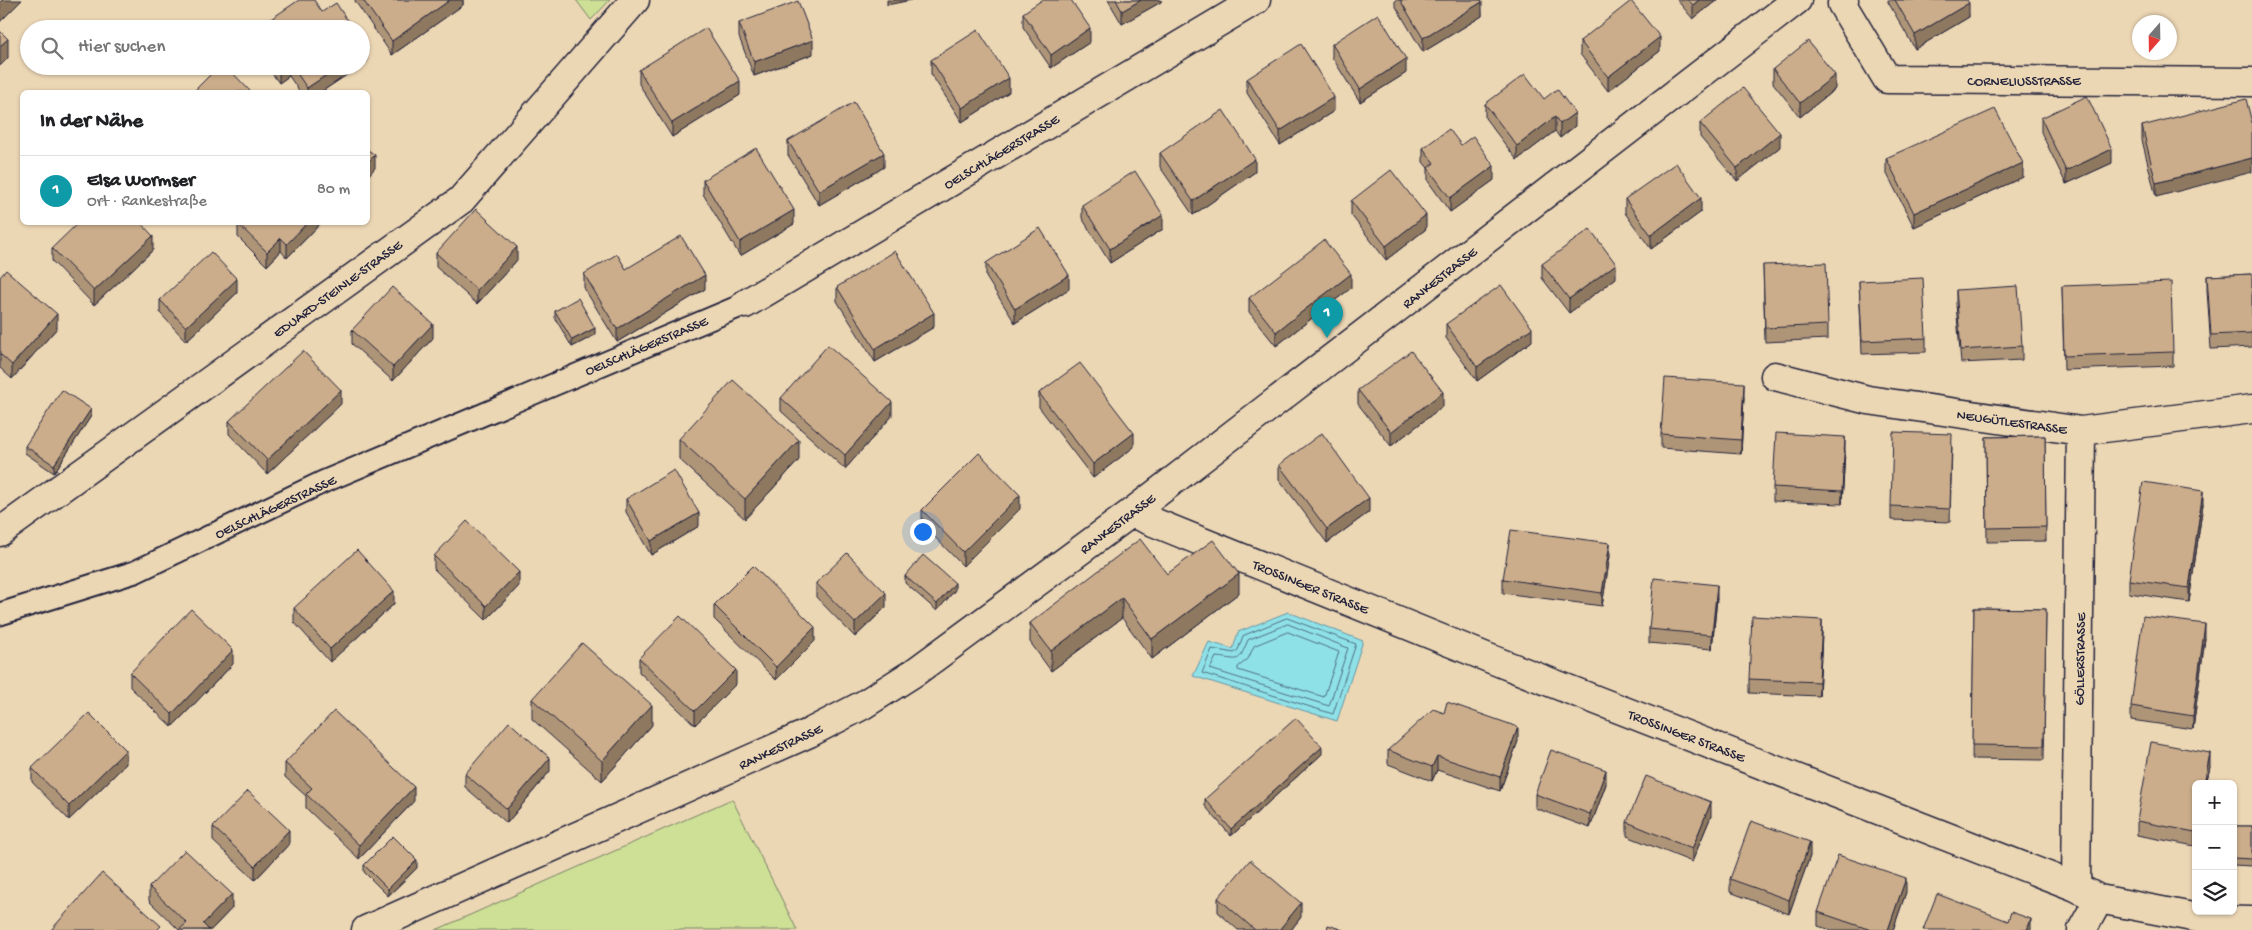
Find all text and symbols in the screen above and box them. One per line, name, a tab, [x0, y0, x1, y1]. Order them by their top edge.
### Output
north arrow	[2132, 15, 2177, 60]
search box	[20, 20, 370, 75]
icon: search	[38, 34, 66, 62]
text: Hier suchen	[78, 36, 165, 59]
street label: CORNELIUSSTRASSE	[1967, 74, 2082, 91]
text: In der Nähe	[40, 110, 143, 135]
street label: OELSCHLÄGERSTRASSE	[941, 111, 1064, 194]
text: Elsa Wormser	[87, 170, 195, 193]
text: 1	[53, 181, 59, 200]
text: 80 m	[317, 181, 350, 200]
text: Ort · Rankestraße	[87, 193, 207, 212]
street label: EDUARD-STEINLE-STRASSE	[271, 237, 407, 343]
street label: RANKESTRASSE	[1400, 244, 1482, 313]
pin: 1	[1311, 297, 1343, 338]
street label: OELSCHLÄGERSTRASSE	[583, 313, 712, 381]
street label: NEUGÜTLESTRASSE	[1955, 407, 2069, 440]
street label: OELSCHLÄGERSTRASSE	[213, 472, 341, 544]
street label: RANKESTRASSE	[1077, 490, 1161, 559]
your location	[910, 519, 936, 545]
street label: TROSSINGER STRASSE	[1248, 557, 1372, 620]
street label: GÖLLERSTRASSE	[2072, 611, 2091, 706]
street label: TROSSINGER STRASSE	[1624, 707, 1748, 768]
street label: RANKESTRASSE	[737, 721, 827, 775]
map controls	[2192, 780, 2237, 915]
button: +	[2192, 780, 2237, 825]
button: −	[2192, 825, 2237, 870]
button: layers	[2192, 870, 2237, 915]

